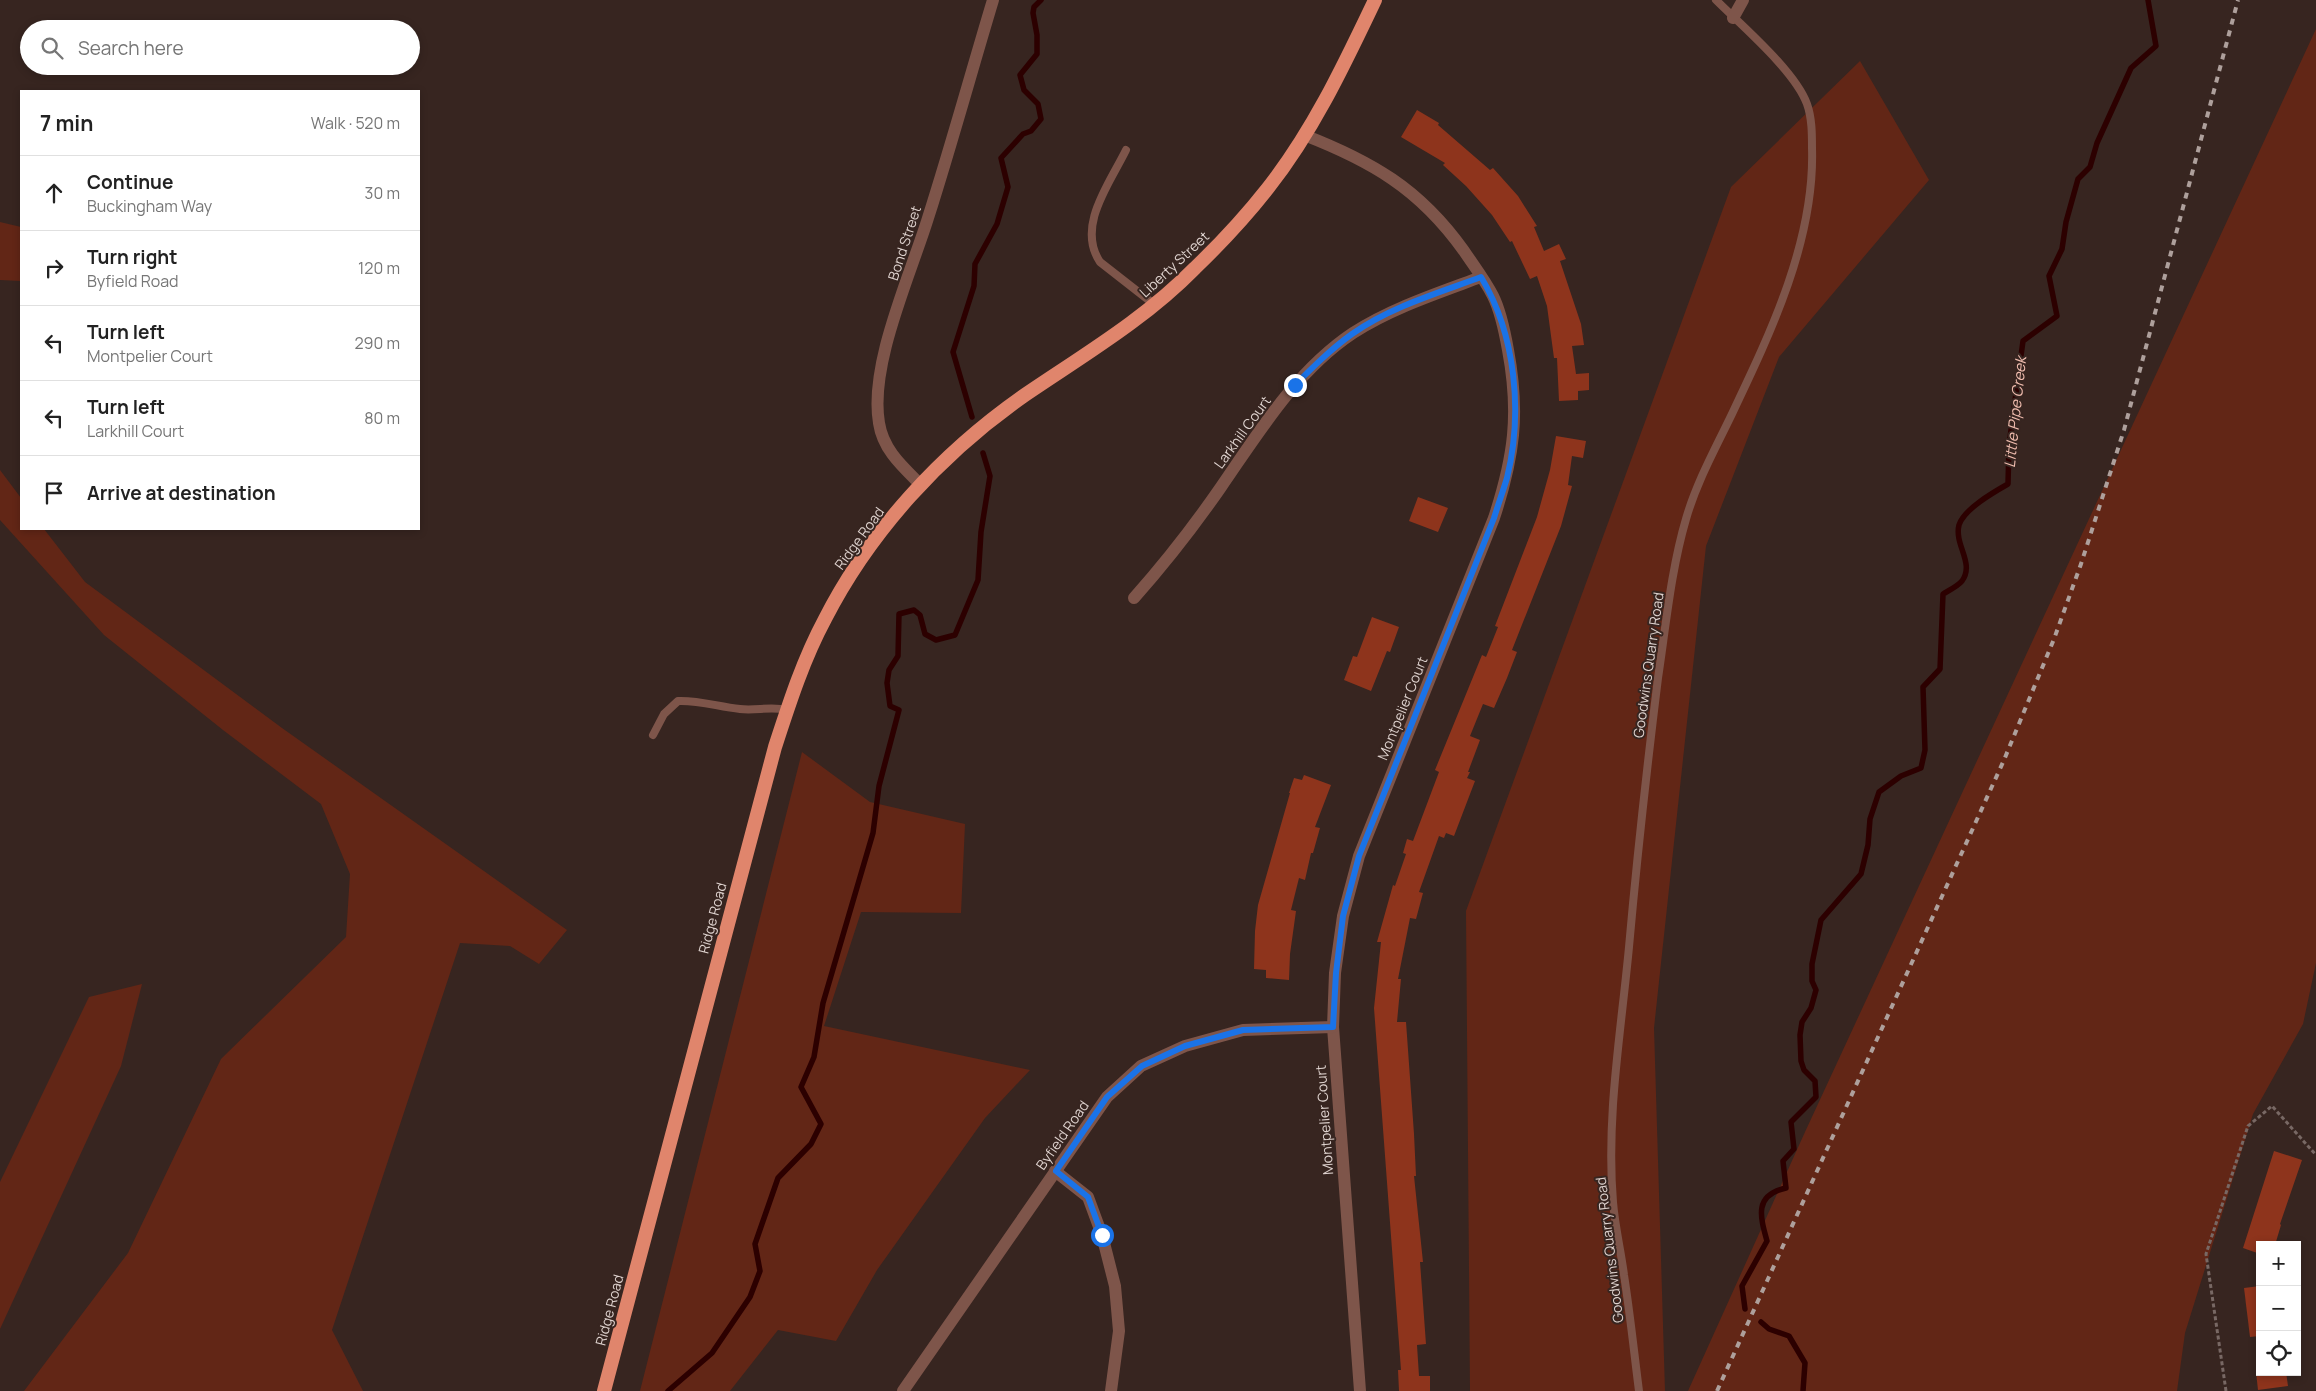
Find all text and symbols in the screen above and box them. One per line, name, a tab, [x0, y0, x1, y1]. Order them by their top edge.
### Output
search box	[20, 20, 420, 75]
icon: search	[38, 34, 66, 62]
text: Search here	[78, 35, 184, 61]
text: 7 min	[40, 109, 93, 137]
text: Walk · 520 m	[311, 112, 400, 134]
text: Continue	[87, 169, 173, 195]
icon: ahead	[40, 179, 68, 207]
text: 30 m	[365, 182, 400, 204]
text: Buckingham Way	[87, 195, 212, 217]
street label: Bond Street	[883, 203, 925, 283]
street label: Liberty Street	[1135, 227, 1213, 301]
text: Turn right	[87, 244, 177, 270]
icon: right	[40, 254, 68, 282]
text: 120 m	[358, 257, 400, 279]
text: Byfield Road	[87, 270, 179, 292]
text: Turn left	[87, 319, 165, 345]
icon: left	[40, 329, 68, 357]
text: 290 m	[354, 332, 400, 354]
text: Montpelier Court	[87, 345, 213, 367]
water label: Little Pipe Creek	[1999, 353, 2032, 469]
route end	[1284, 374, 1307, 397]
street label: Larkhill Court	[1209, 392, 1275, 472]
text: Turn left	[87, 394, 165, 420]
icon: left	[40, 404, 68, 432]
text: 80 m	[364, 407, 400, 429]
text: Larkhill Court	[87, 420, 184, 442]
icon: arrive	[40, 479, 68, 507]
text: Arrive at destination	[87, 480, 276, 506]
street label: Ridge Road	[830, 503, 888, 573]
street label: Goodwins Quarry Road	[1628, 591, 1668, 739]
street label: Montpelier Court	[1373, 653, 1432, 763]
street label: Ridge Road	[693, 880, 731, 956]
street label: Montpelier Court	[1311, 1064, 1337, 1176]
street label: Byfield Road	[1031, 1097, 1093, 1173]
street label: Goodwins Quarry Road	[1591, 1176, 1627, 1324]
route start	[1091, 1224, 1114, 1247]
map controls	[2256, 1241, 2301, 1376]
button: +	[2256, 1241, 2301, 1286]
street label: Ridge Road	[590, 1272, 628, 1348]
button: −	[2256, 1286, 2301, 1331]
button: locate	[2256, 1331, 2301, 1376]

